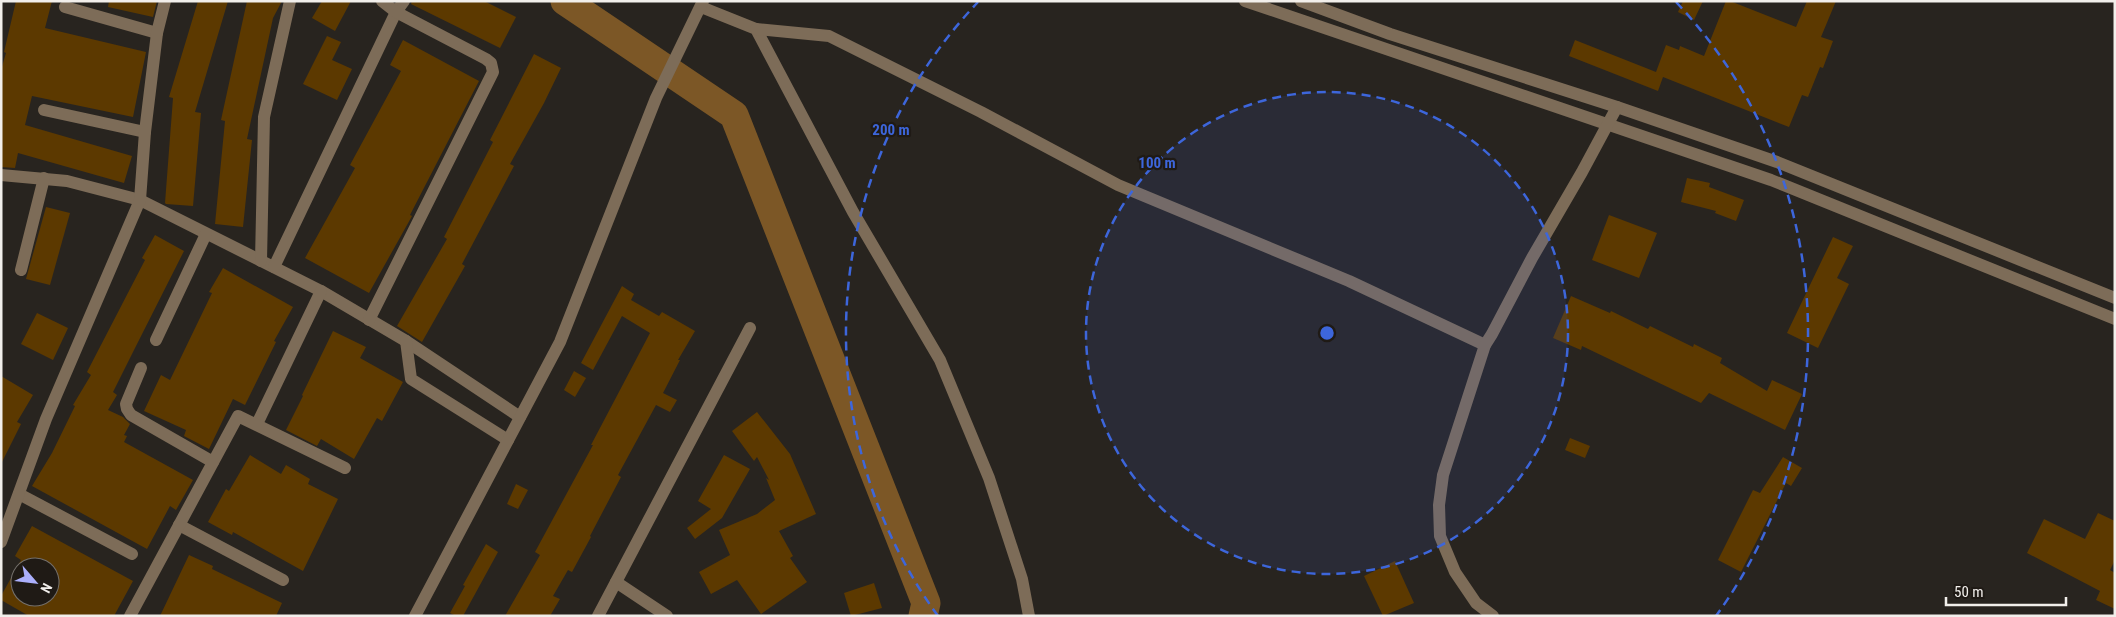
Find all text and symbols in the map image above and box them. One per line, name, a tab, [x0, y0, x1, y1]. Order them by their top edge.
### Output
text: 200 m	[872, 121, 910, 139]
text: 100 m	[1138, 154, 1176, 172]
centre of rings	[1318, 324, 1336, 342]
north arrow	[10, 557, 60, 607]
scale bar	[1946, 574, 2066, 606]
text: N	[37, 581, 56, 596]
text: 50 m	[1954, 583, 1984, 601]

